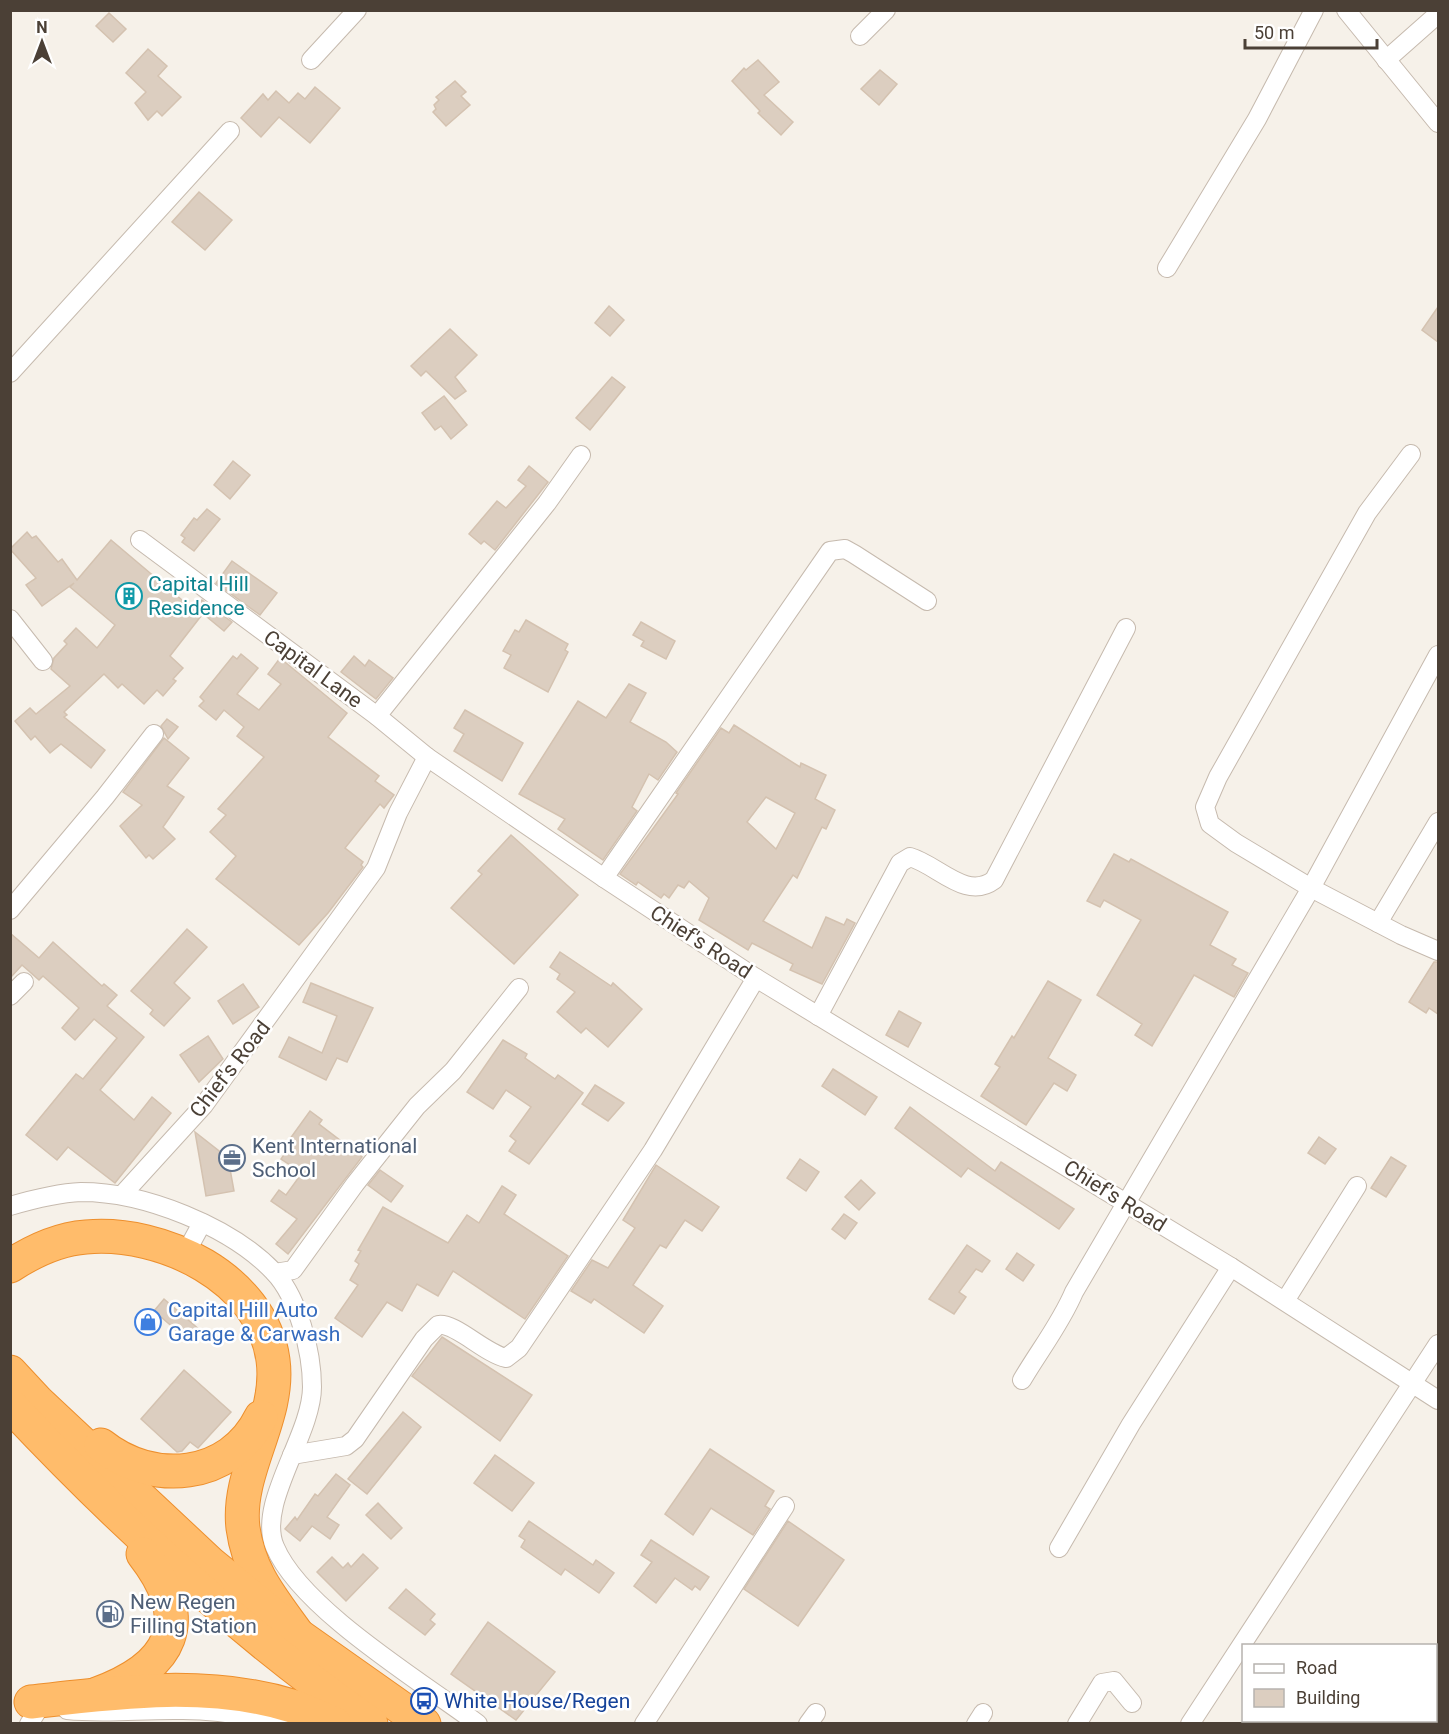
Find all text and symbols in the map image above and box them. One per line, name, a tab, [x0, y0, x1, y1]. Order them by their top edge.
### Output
north arrow	[12, 12, 72, 72]
scale bar	[1245, 12, 1377, 50]
text: N	[36, 18, 48, 37]
text: 50 m	[1254, 22, 1294, 43]
place label: Capital Hill Residence	[148, 572, 249, 620]
building icon: Capital Hill Residence	[114, 581, 144, 611]
street label: Capital Lane	[259, 625, 367, 713]
street label: Chief's Road	[646, 900, 756, 984]
street label: Chief's Road	[185, 1016, 275, 1122]
place label: Kent International School	[252, 1134, 417, 1182]
office icon: Kent International School	[217, 1143, 247, 1173]
street label: Chief's Road	[1059, 1155, 1171, 1237]
place label: Capital Hill Auto Garage & Carwash	[168, 1298, 340, 1346]
shop icon: Capital Hill Auto Garage & Carwash	[133, 1307, 163, 1337]
place label: New Regen Filling Station	[130, 1590, 257, 1638]
fuel station icon: New Regen Filling Station	[95, 1599, 125, 1629]
legend	[1242, 1644, 1437, 1722]
text: Road	[1296, 1657, 1337, 1678]
bus stop icon: White House/Regen	[409, 1686, 439, 1716]
text: Building	[1296, 1687, 1360, 1708]
place label: White House/Regen	[444, 1689, 630, 1713]

